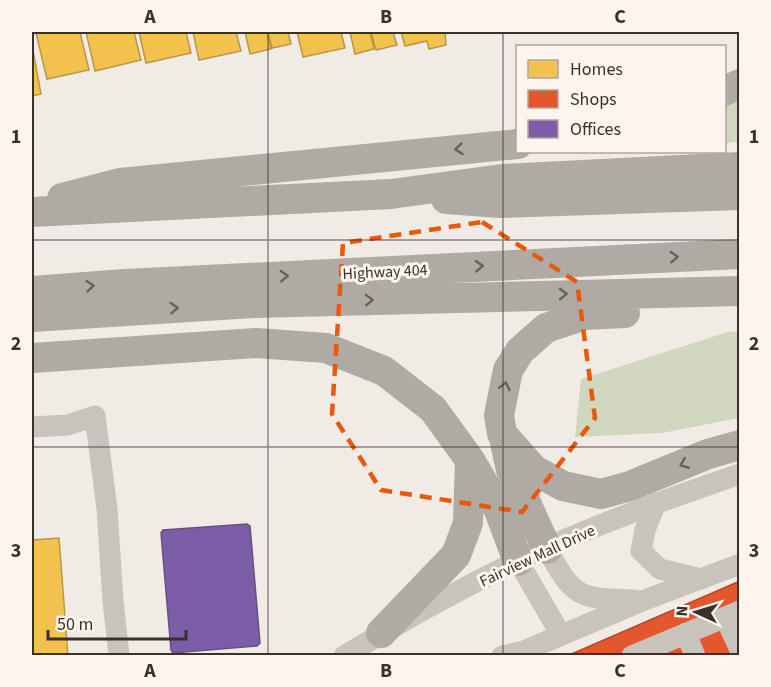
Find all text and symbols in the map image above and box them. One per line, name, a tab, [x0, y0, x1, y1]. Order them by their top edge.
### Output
text: A	[143, 3, 156, 31]
text: B	[380, 3, 392, 31]
text: C	[614, 3, 626, 31]
legend	[516, 45, 726, 153]
text: Homes	[570, 57, 623, 82]
text: Shops	[570, 87, 617, 112]
text: Offices	[570, 117, 621, 142]
text: 1	[11, 123, 21, 151]
text: 1	[749, 123, 759, 151]
one-way arrow	[455, 142, 464, 155]
one-way arrow	[670, 251, 679, 264]
street label: Highway 404	[342, 259, 428, 285]
one-way arrow	[475, 260, 484, 273]
one-way arrow	[280, 269, 289, 282]
one-way arrow	[85, 280, 94, 293]
one-way arrow	[559, 288, 568, 301]
one-way arrow	[364, 294, 373, 306]
one-way arrow	[169, 302, 178, 315]
text: 2	[11, 330, 21, 358]
text: 2	[749, 330, 759, 358]
one-way arrow	[498, 381, 511, 391]
one-way arrow	[679, 457, 690, 469]
street label: Fairview Mall Drive	[476, 519, 599, 592]
text: 3	[11, 537, 21, 565]
text: 3	[749, 537, 759, 565]
north arrow	[666, 582, 726, 642]
scale bar	[48, 603, 186, 641]
text: N	[671, 605, 693, 617]
text: 50 m	[57, 612, 93, 637]
text: A	[143, 657, 156, 685]
text: B	[380, 657, 392, 685]
text: C	[614, 657, 626, 685]

